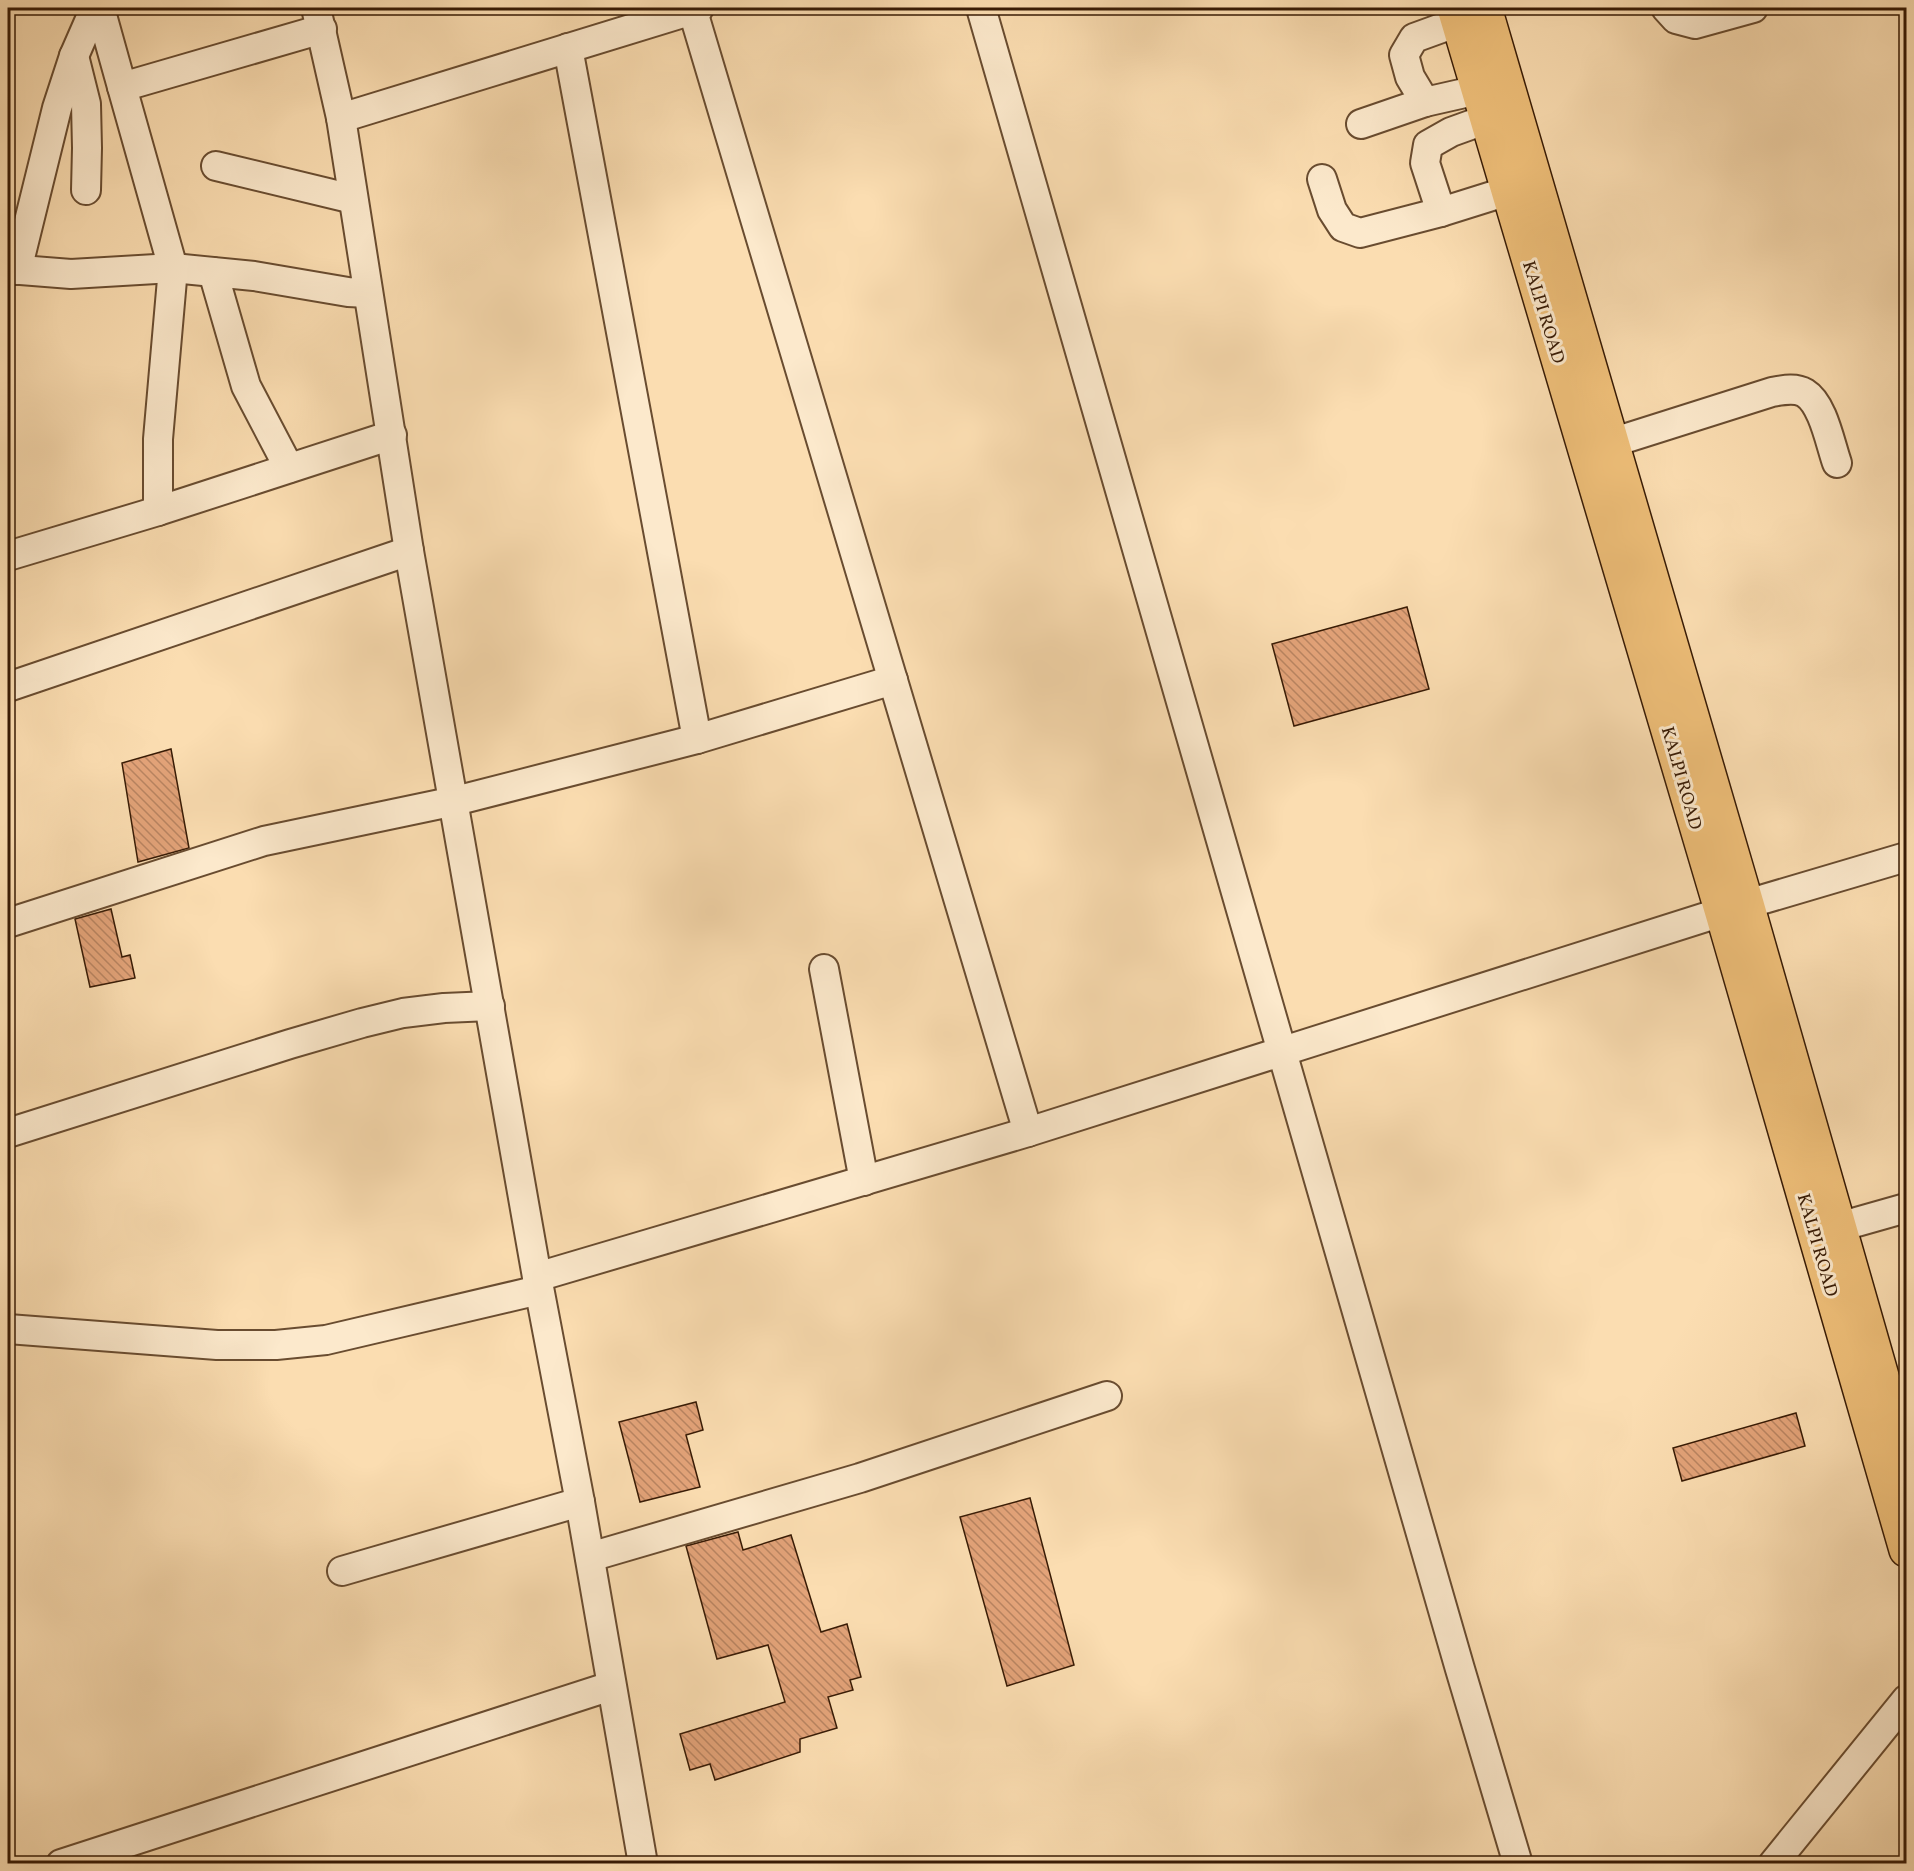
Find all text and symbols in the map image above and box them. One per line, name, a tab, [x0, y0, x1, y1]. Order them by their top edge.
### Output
street label: KALPI ROAD	[1515, 258, 1570, 367]
street label: KALPI ROAD	[1654, 724, 1707, 833]
street label: KALPI ROAD	[1790, 1191, 1843, 1300]

